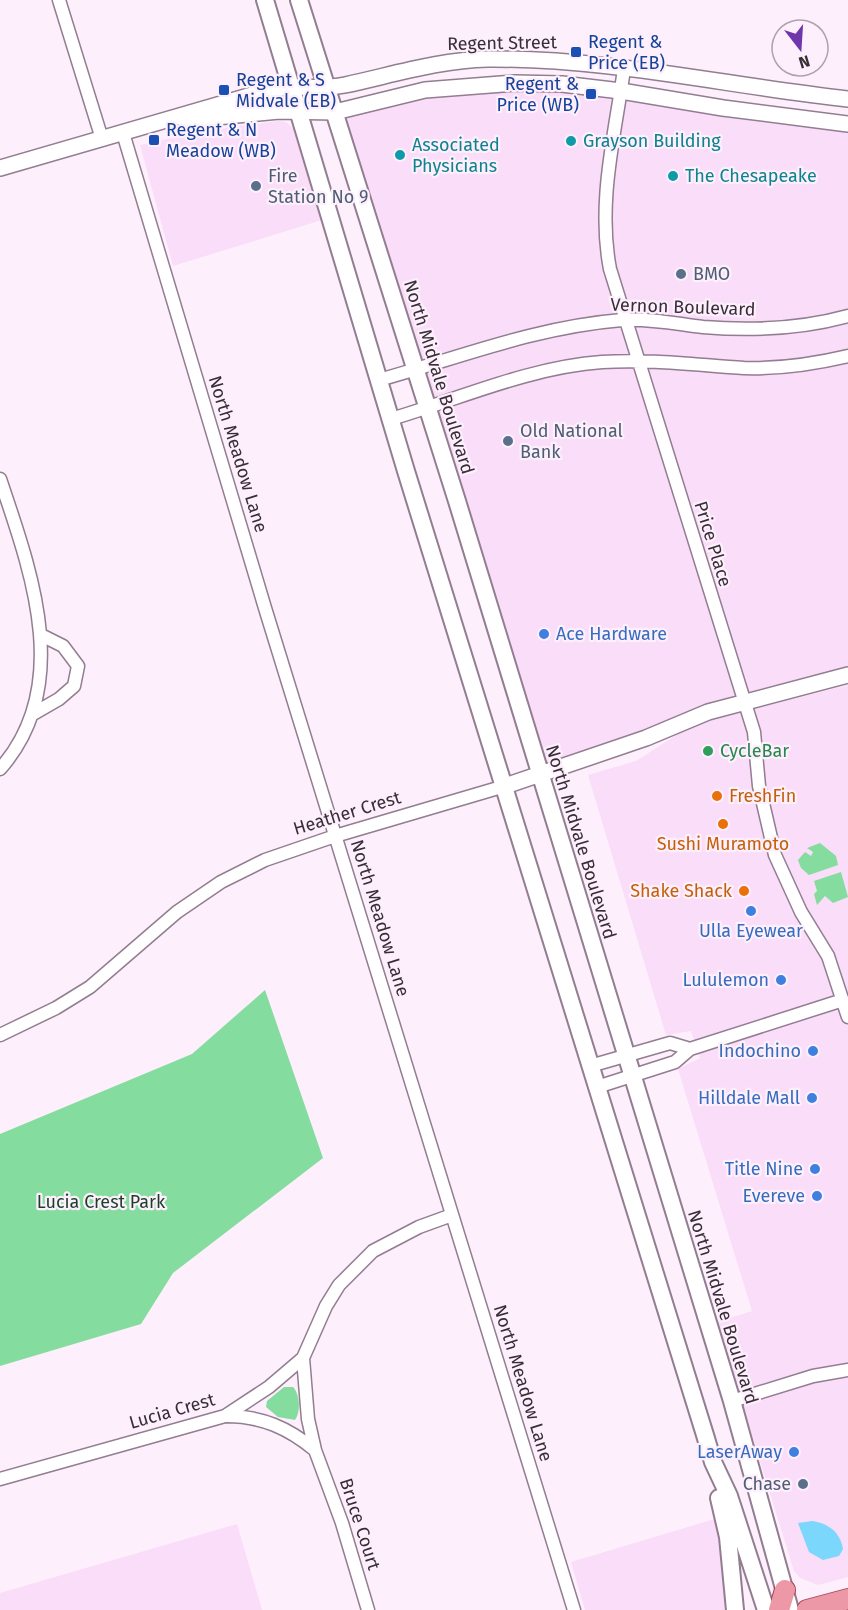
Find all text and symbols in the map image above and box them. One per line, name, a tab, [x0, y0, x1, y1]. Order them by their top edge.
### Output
north arrow	[770, 18, 830, 78]
street label: Regent Street	[447, 31, 558, 55]
place label: Regent & Price (EB)	[588, 31, 665, 74]
marker: Regent & Price (EB)	[569, 45, 583, 59]
text: N	[796, 51, 812, 73]
place label: Regent & S Midvale (EB)	[236, 69, 336, 112]
place label: Regent & Price (WB)	[497, 73, 579, 116]
marker: Regent & S Midvale (EB)	[217, 83, 231, 97]
marker: Regent & Price (WB)	[584, 87, 598, 101]
place label: Regent & N Meadow (WB)	[166, 119, 276, 162]
place label: Grayson Building	[583, 130, 721, 152]
marker: Regent & N Meadow (WB)	[147, 133, 161, 147]
place label: Associated Physicians	[412, 134, 500, 177]
marker: Grayson Building	[564, 134, 578, 148]
marker: Associated Physicians	[393, 148, 407, 162]
place label: Fire Station No 9	[268, 165, 368, 208]
place label: The Chesapeake	[685, 165, 817, 187]
marker: The Chesapeake	[666, 169, 680, 183]
marker: Fire Station No 9	[249, 179, 263, 193]
place label: BMO	[693, 263, 730, 285]
marker: BMO	[674, 267, 688, 281]
street label: North Midvale Boulevard	[399, 277, 479, 477]
street label: Vernon Boulevard	[610, 293, 756, 321]
street label: North Meadow Lane	[204, 373, 272, 535]
place label: Old National Bank	[520, 420, 623, 463]
marker: Old National Bank	[501, 434, 515, 448]
street label: Price Place	[690, 499, 736, 589]
place label: Ace Hardware	[556, 623, 667, 645]
marker: Ace Hardware	[537, 627, 551, 641]
place label: CycleBar	[720, 740, 789, 762]
street label: North Midvale Boulevard	[541, 742, 621, 942]
marker: CycleBar	[701, 744, 715, 758]
place label: FreshFin	[729, 785, 796, 807]
street label: Heather Crest	[291, 786, 404, 840]
marker: FreshFin	[710, 789, 724, 803]
marker: Sushi Muramoto	[716, 817, 730, 831]
place label: Sushi Muramoto	[657, 833, 789, 855]
street label: North Meadow Lane	[346, 837, 414, 999]
place label: Shake Shack	[630, 880, 733, 902]
marker: Shake Shack	[737, 884, 751, 898]
marker: Ulla Eyewear	[744, 904, 758, 918]
place label: Ulla Eyewear	[699, 920, 803, 942]
place label: Lululemon	[683, 969, 769, 991]
marker: Lululemon	[774, 973, 788, 987]
place label: Indochino	[719, 1040, 801, 1062]
marker: Indochino	[806, 1044, 820, 1058]
place label: Hilldale Mall	[698, 1087, 800, 1109]
marker: Hilldale Mall	[805, 1091, 819, 1105]
place label: Title Nine	[725, 1158, 803, 1180]
marker: Title Nine	[808, 1162, 822, 1176]
place label: Evereve	[742, 1185, 805, 1207]
marker: Evereve	[810, 1189, 824, 1203]
park label: Lucia Crest Park	[37, 1191, 166, 1213]
street label: North Midvale Boulevard	[683, 1207, 763, 1407]
street label: North Meadow Lane	[489, 1302, 557, 1464]
street label: Lucia Crest	[127, 1388, 218, 1434]
place label: LaserAway	[697, 1441, 782, 1463]
marker: LaserAway	[787, 1445, 801, 1459]
place label: Chase	[743, 1473, 791, 1495]
street label: Bruce Court	[335, 1475, 385, 1573]
marker: Chase	[796, 1477, 810, 1491]

